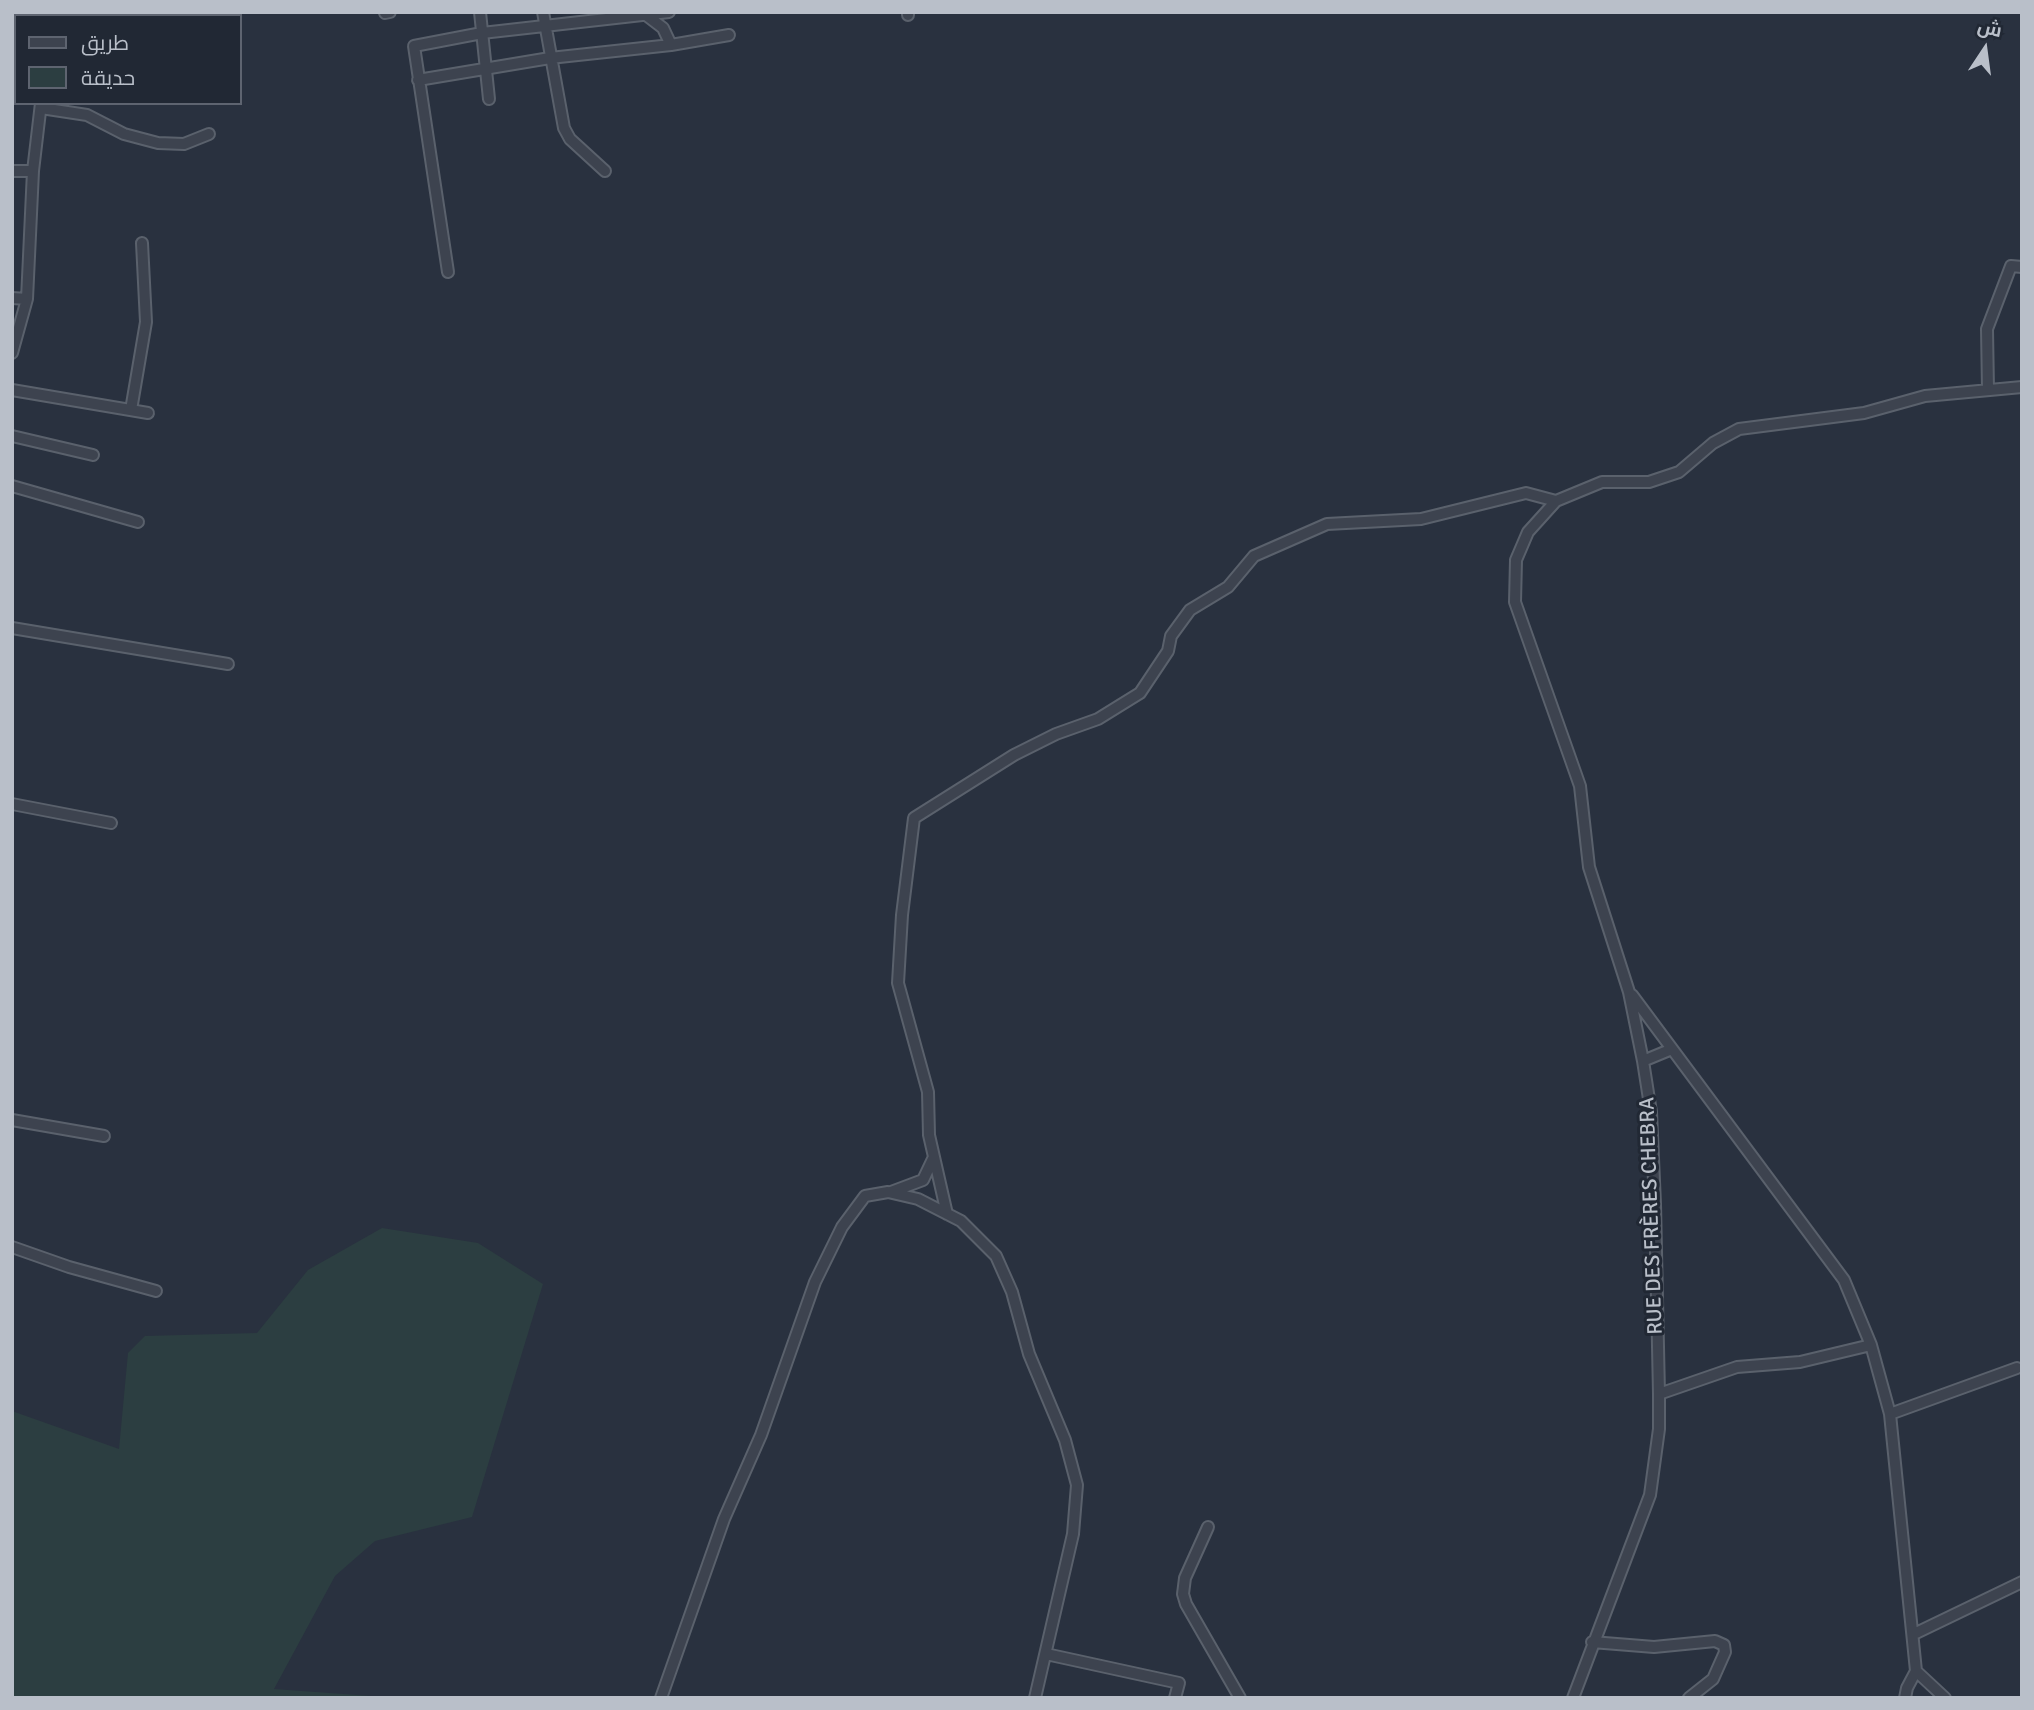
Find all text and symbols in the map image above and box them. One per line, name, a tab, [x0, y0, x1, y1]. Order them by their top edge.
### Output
legend	[14, 14, 242, 105]
north arrow	[1950, 14, 2020, 84]
text: ش	[1975, 14, 2004, 43]
text: طريق	[81, 30, 129, 56]
text: حديقة	[81, 65, 135, 91]
street label: RUE DES FRÈRES CHEBRA	[1635, 1097, 1669, 1335]

